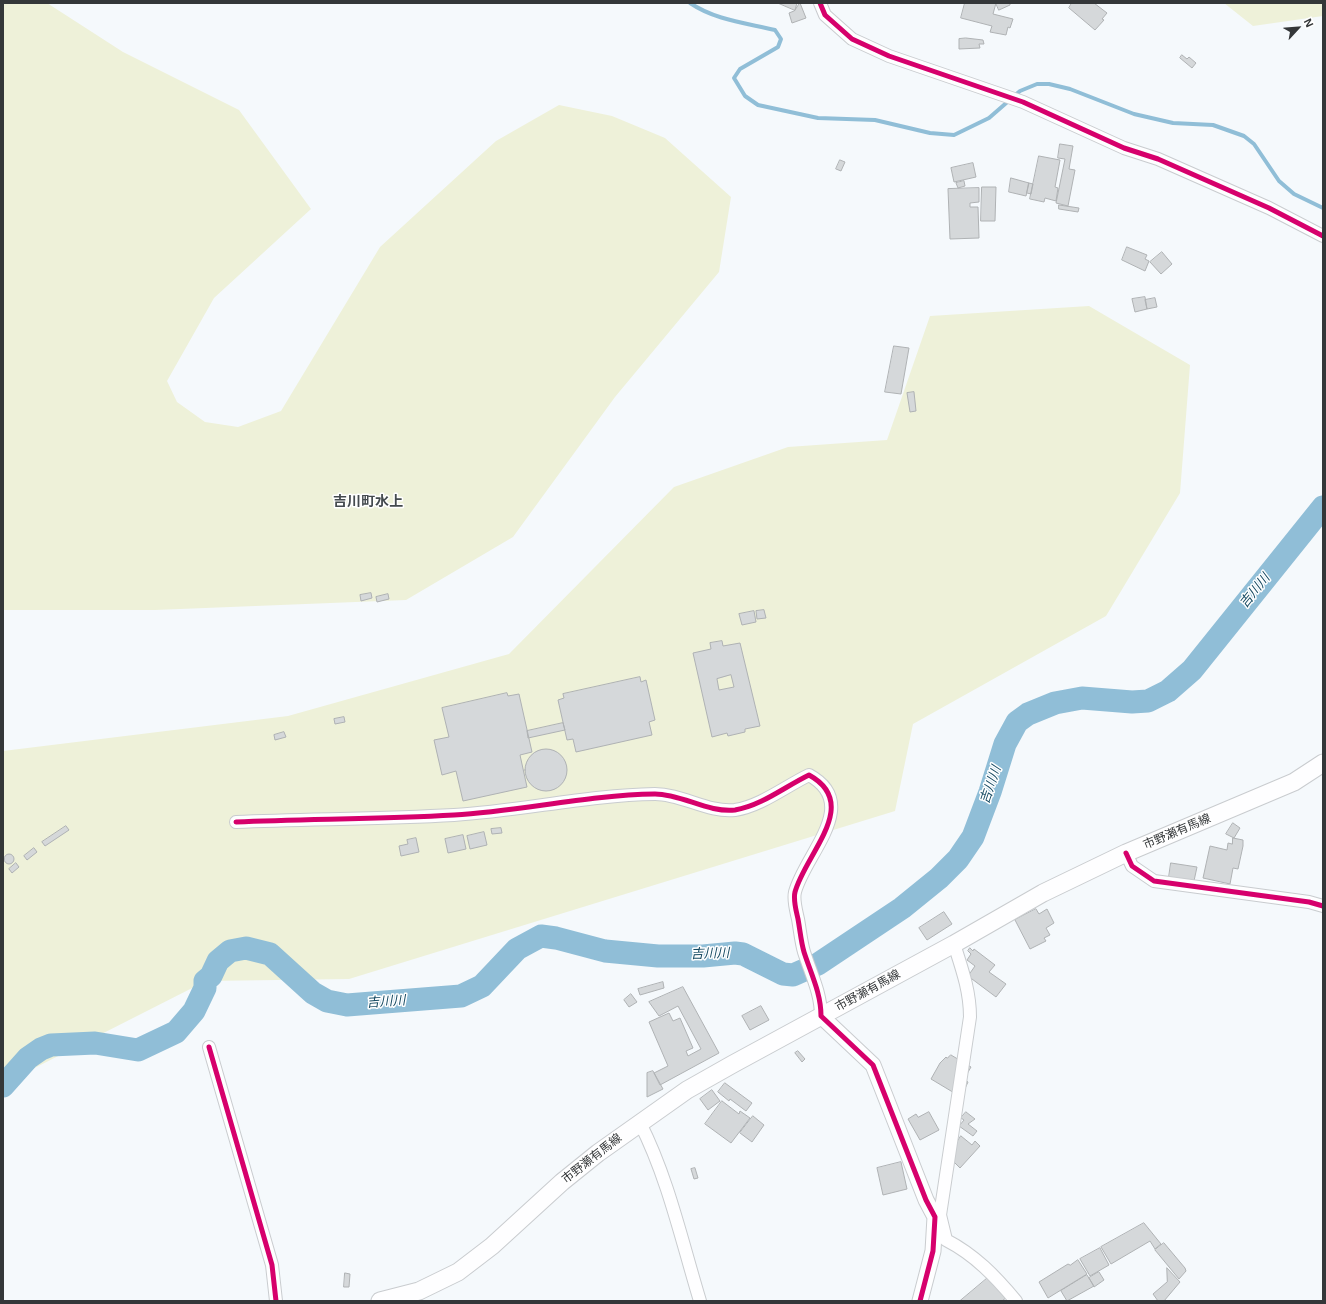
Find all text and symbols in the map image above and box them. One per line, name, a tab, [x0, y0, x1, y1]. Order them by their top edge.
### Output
north arrow	[1278, 8, 1318, 48]
text: N	[1302, 17, 1316, 29]
district label: 吉川町水上	[333, 494, 403, 510]
water label: 吉川川	[1237, 571, 1273, 611]
water label: 吉川川	[977, 764, 1005, 806]
street label: 市野瀬有馬線	[1141, 811, 1213, 853]
water label: 吉川川	[690, 946, 730, 962]
street label: 市野瀬有馬線	[833, 967, 903, 1015]
water label: 吉川川	[366, 993, 406, 1011]
street label: 市野瀬有馬線	[559, 1131, 625, 1187]

